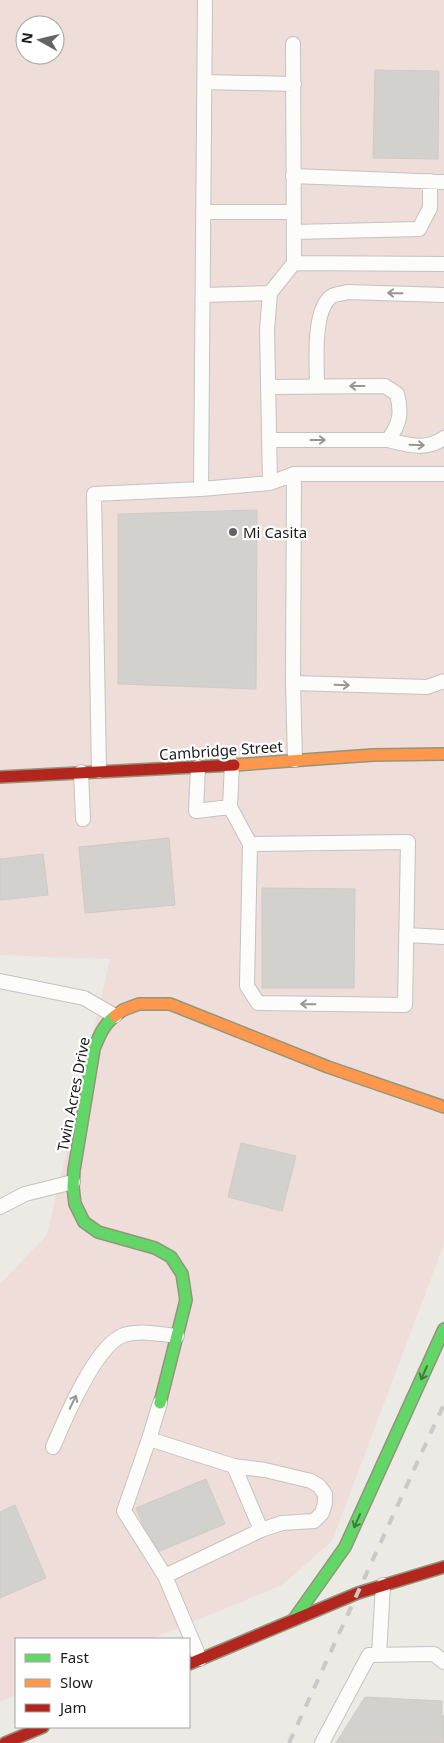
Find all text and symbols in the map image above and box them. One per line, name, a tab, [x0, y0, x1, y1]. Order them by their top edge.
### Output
north arrow	[15, 15, 65, 65]
text: N	[16, 31, 37, 45]
one-way arrow	[388, 288, 404, 298]
one-way arrow	[349, 381, 366, 391]
one-way arrow	[310, 435, 326, 445]
one-way arrow	[408, 440, 424, 450]
place label: Mi Casita	[243, 522, 307, 542]
marker: Mi Casita	[227, 526, 239, 538]
one-way arrow	[333, 680, 349, 689]
street label: Cambridge Street	[159, 736, 284, 764]
one-way arrow	[300, 999, 316, 1009]
street label: Twin Acres Drive	[52, 1035, 94, 1153]
one-way arrow	[418, 1365, 428, 1380]
one-way arrow	[68, 1395, 78, 1410]
one-way arrow	[351, 1513, 361, 1528]
legend	[15, 1638, 190, 1728]
text: Fast	[60, 1647, 89, 1667]
text: Slow	[60, 1672, 93, 1692]
text: Jam	[58, 1697, 87, 1717]

